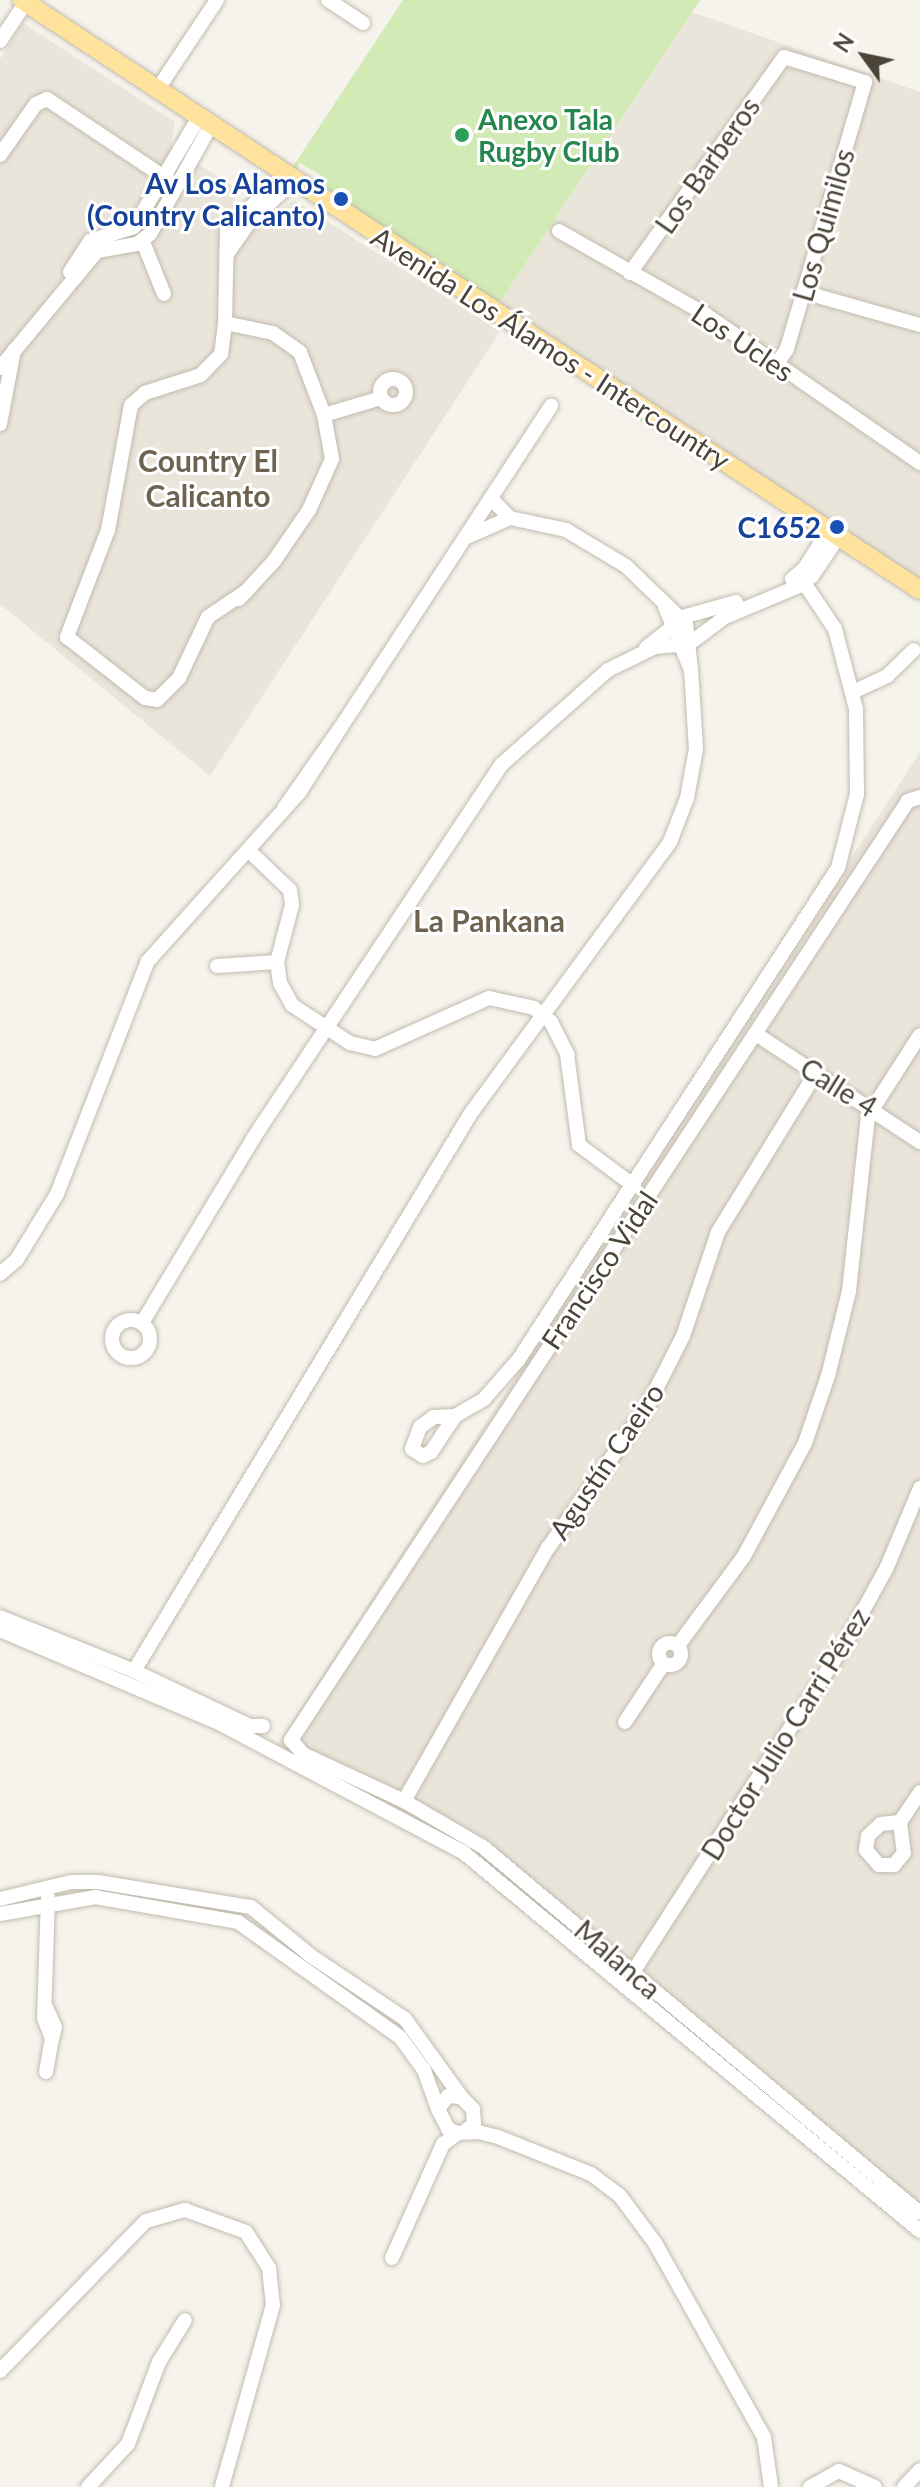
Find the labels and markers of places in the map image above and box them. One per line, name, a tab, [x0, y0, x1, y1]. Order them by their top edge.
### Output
place label: Anexo Tala Rugby Club	[478, 102, 620, 168]
marker: Anexo Tala Rugby Club	[453, 126, 471, 144]
place label: Av Los Alamos (Country Calicanto)	[86, 166, 325, 232]
marker: Av Los Alamos (Country Calicanto)	[332, 190, 350, 208]
place label: C1652	[738, 510, 821, 544]
marker: C1652	[828, 518, 846, 536]

